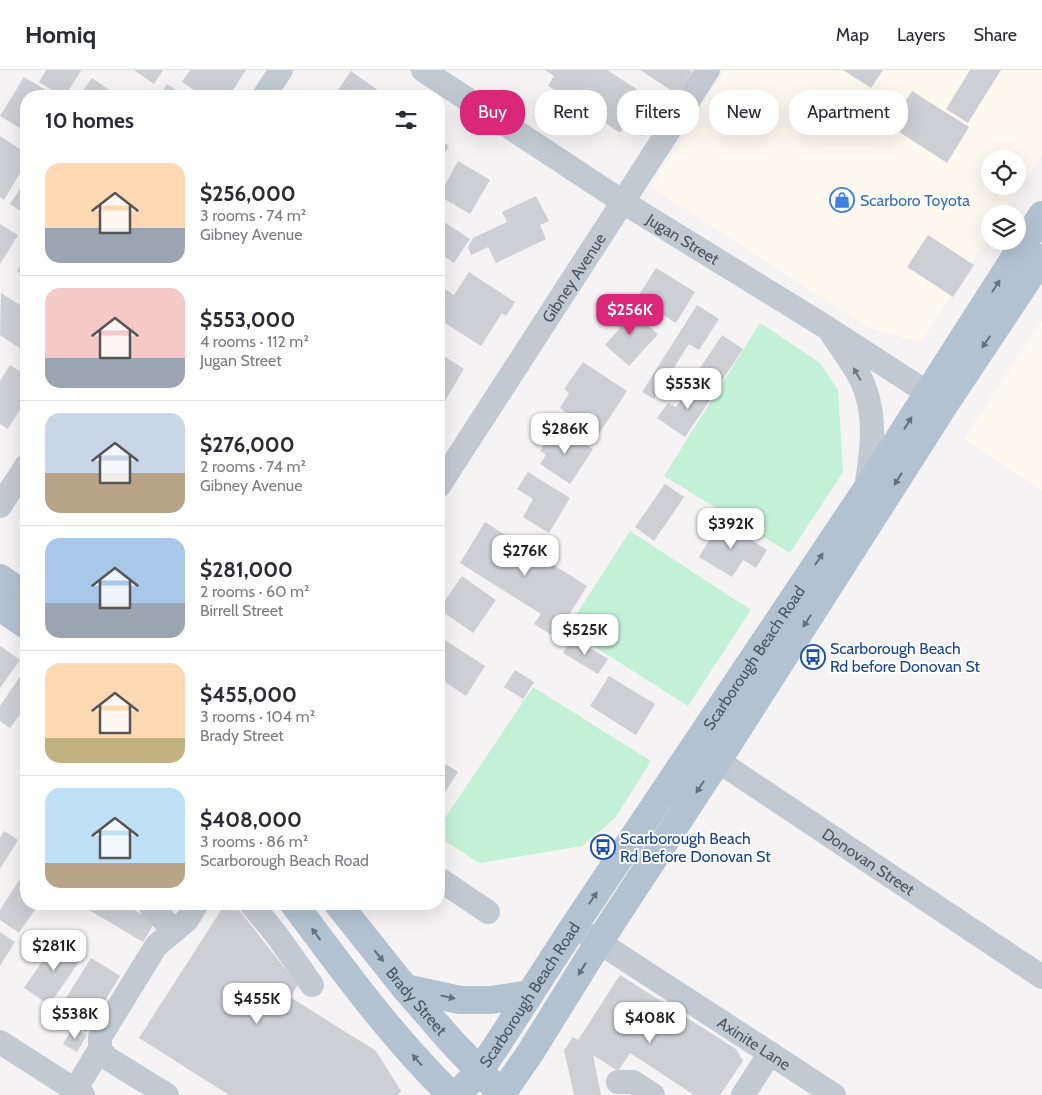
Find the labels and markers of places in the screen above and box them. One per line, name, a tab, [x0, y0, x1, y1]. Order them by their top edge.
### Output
shop icon: Scarboro Toyota	[829, 187, 855, 213]
place label: Scarboro Toyota	[860, 191, 970, 210]
pin: $256K	[595, 294, 665, 336]
pin: $553K	[653, 368, 723, 410]
pin: $286K	[530, 412, 600, 455]
pin: $392K	[696, 508, 766, 550]
pin: $276K	[490, 534, 560, 577]
pin: $525K	[550, 614, 620, 656]
place label: Scarborough Beach Rd before Donovan St	[830, 639, 981, 676]
bus stop icon: Scarborough Beach Rd before Donovan St	[800, 644, 826, 670]
place label: Scarborough Beach Rd Before Donovan St	[620, 829, 771, 866]
bus stop icon: Scarborough Beach Rd Before Donovan St	[590, 834, 616, 860]
pin: $281K	[19, 930, 89, 972]
pin: $455K	[222, 982, 292, 1025]
pin: $538K	[40, 998, 110, 1040]
pin: $408K	[615, 1002, 685, 1044]

